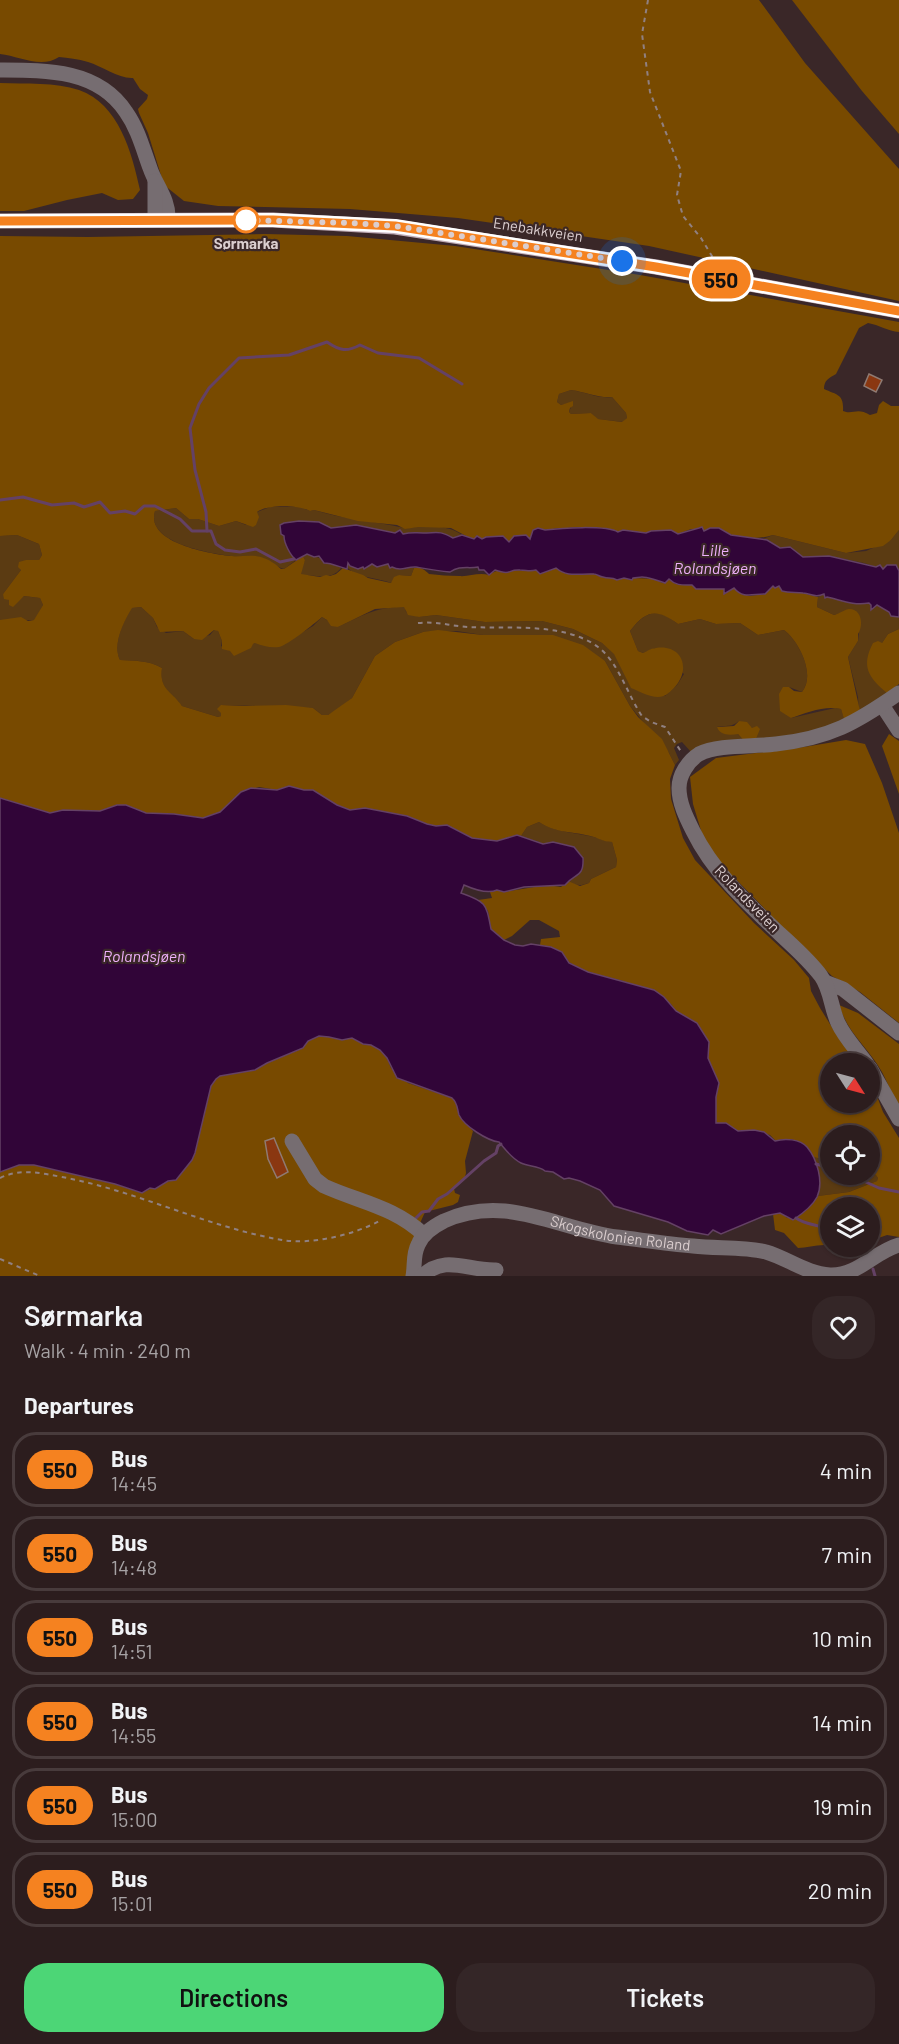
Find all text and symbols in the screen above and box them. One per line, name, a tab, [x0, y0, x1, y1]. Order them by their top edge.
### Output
marker: Sørmarka	[233, 207, 259, 233]
street label: Enebakkveien	[492, 213, 584, 245]
place label: Sørmarka	[214, 234, 278, 252]
your location	[607, 246, 637, 276]
line badge: 550	[686, 260, 756, 298]
text: 550	[704, 267, 738, 292]
water label: Lille Rolandsjøen	[674, 540, 756, 577]
street label: Rolandsveien	[711, 861, 784, 936]
water label: Rolandsjøen	[103, 946, 185, 965]
north arrow	[820, 1053, 880, 1113]
map controls	[820, 1053, 880, 1257]
button: locate	[820, 1125, 880, 1185]
button: layers	[820, 1197, 880, 1257]
street label: Skogskolonien Roland	[548, 1211, 691, 1254]
button: heart	[812, 1296, 875, 1359]
text: Sørmarka	[24, 1298, 143, 1332]
text: Walk · 4 min · 240 m	[24, 1338, 191, 1362]
text: Departures	[24, 1392, 134, 1418]
text: Bus	[111, 1445, 148, 1471]
text: 550	[43, 1457, 77, 1482]
text: 4 min	[820, 1457, 872, 1483]
text: 14:45	[111, 1471, 157, 1495]
text: Bus	[111, 1529, 148, 1555]
text: 550	[43, 1541, 77, 1566]
text: 7 min	[822, 1541, 872, 1567]
text: 14:48	[111, 1555, 157, 1579]
text: Bus	[111, 1613, 148, 1639]
text: 550	[43, 1625, 77, 1650]
text: 10 min	[812, 1625, 872, 1651]
text: 14:51	[111, 1639, 153, 1663]
text: Bus	[111, 1697, 148, 1723]
text: 550	[43, 1709, 77, 1734]
text: 14 min	[812, 1709, 872, 1735]
text: 14:55	[111, 1723, 156, 1747]
text: Bus	[111, 1781, 148, 1807]
text: 550	[43, 1793, 77, 1818]
text: 19 min	[813, 1793, 872, 1819]
text: 15:00	[111, 1807, 158, 1831]
text: Bus	[111, 1865, 148, 1891]
text: 550	[43, 1877, 77, 1902]
text: 20 min	[808, 1877, 872, 1903]
text: 15:01	[111, 1891, 153, 1915]
button: Directions	[24, 1963, 444, 2032]
button: Tickets	[456, 1963, 875, 2032]

